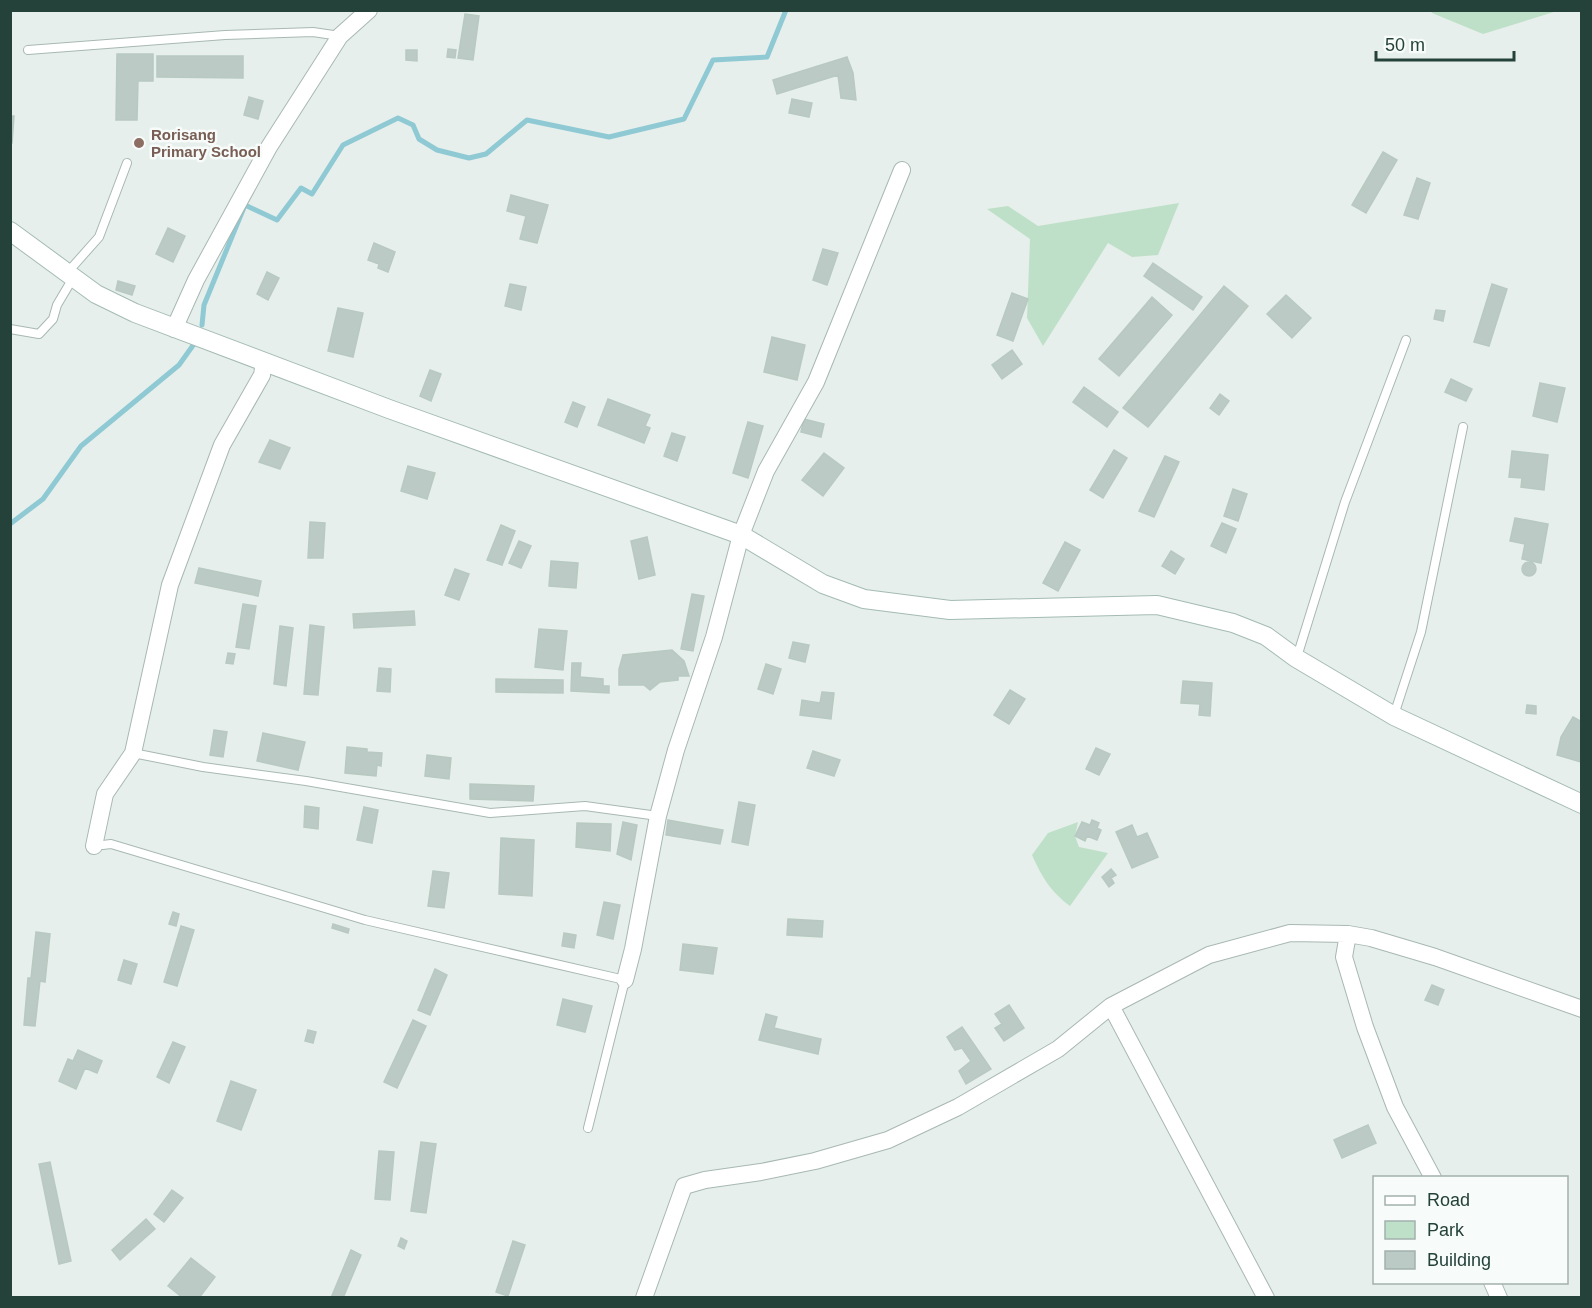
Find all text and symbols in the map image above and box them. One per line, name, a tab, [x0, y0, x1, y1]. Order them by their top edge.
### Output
scale bar	[1376, 24, 1514, 62]
text: 50 m	[1385, 35, 1425, 55]
place label: Rorisang Primary School	[151, 126, 261, 160]
marker: Rorisang Primary School	[132, 136, 146, 150]
legend	[1373, 1176, 1568, 1284]
text: Road	[1427, 1190, 1470, 1210]
text: Park	[1427, 1220, 1465, 1240]
text: Building	[1427, 1250, 1491, 1270]

